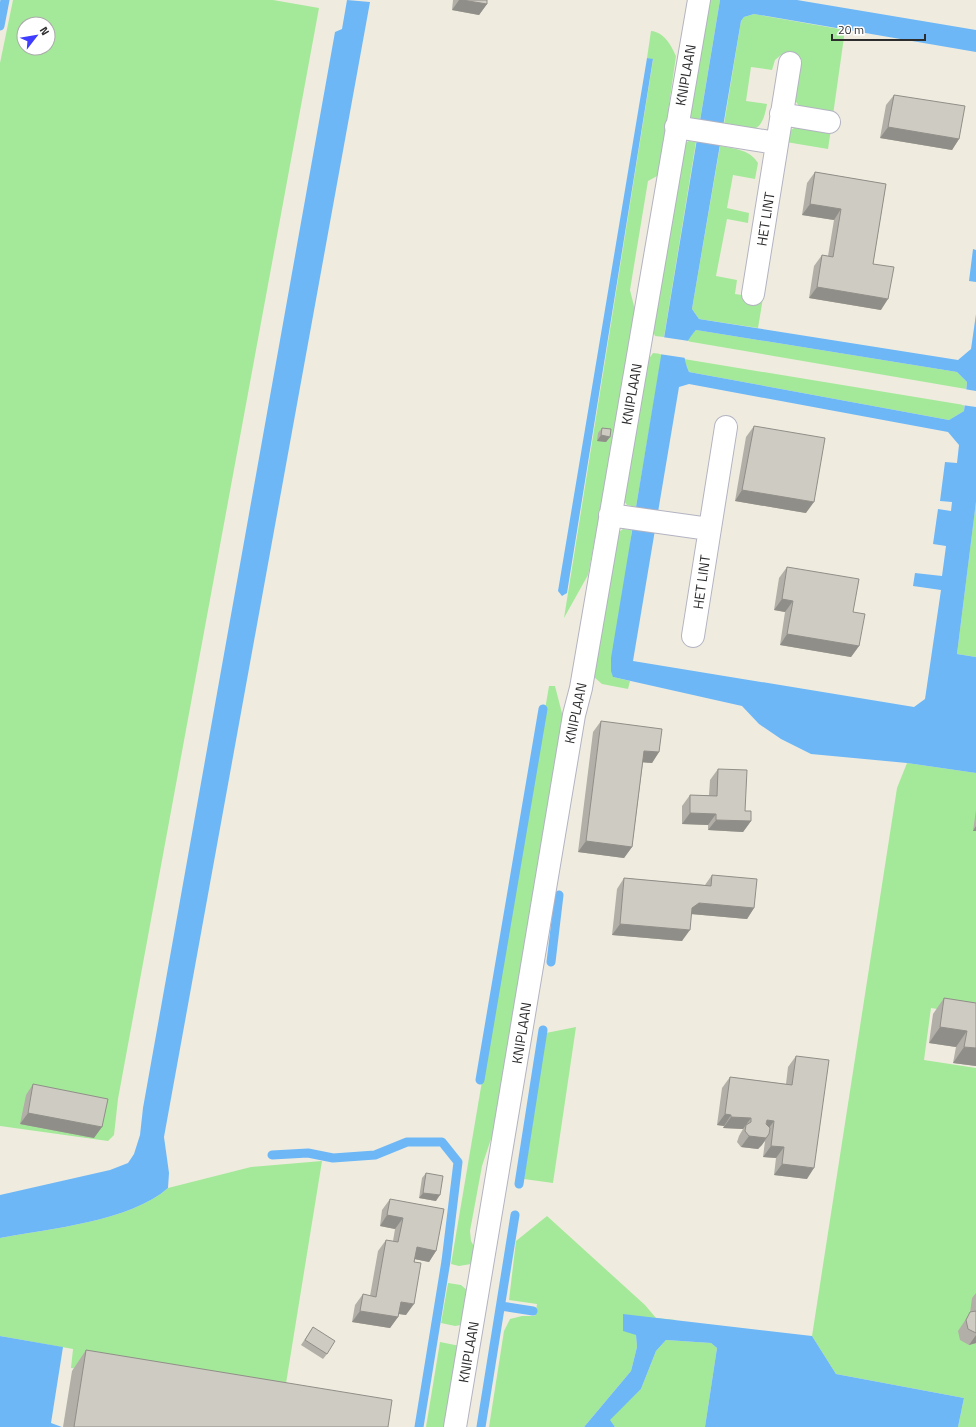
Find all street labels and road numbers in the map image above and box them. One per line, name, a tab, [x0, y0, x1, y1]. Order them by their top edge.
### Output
street label: KNIPLAAN	[669, 43, 701, 107]
street label: HET LINT	[750, 190, 780, 248]
street label: KNIPLAAN	[615, 362, 647, 426]
street label: HET LINT	[687, 553, 715, 611]
street label: KNIPLAAN	[558, 680, 592, 746]
street label: KNIPLAAN	[506, 1001, 536, 1065]
street label: KNIPLAAN	[452, 1320, 484, 1384]

